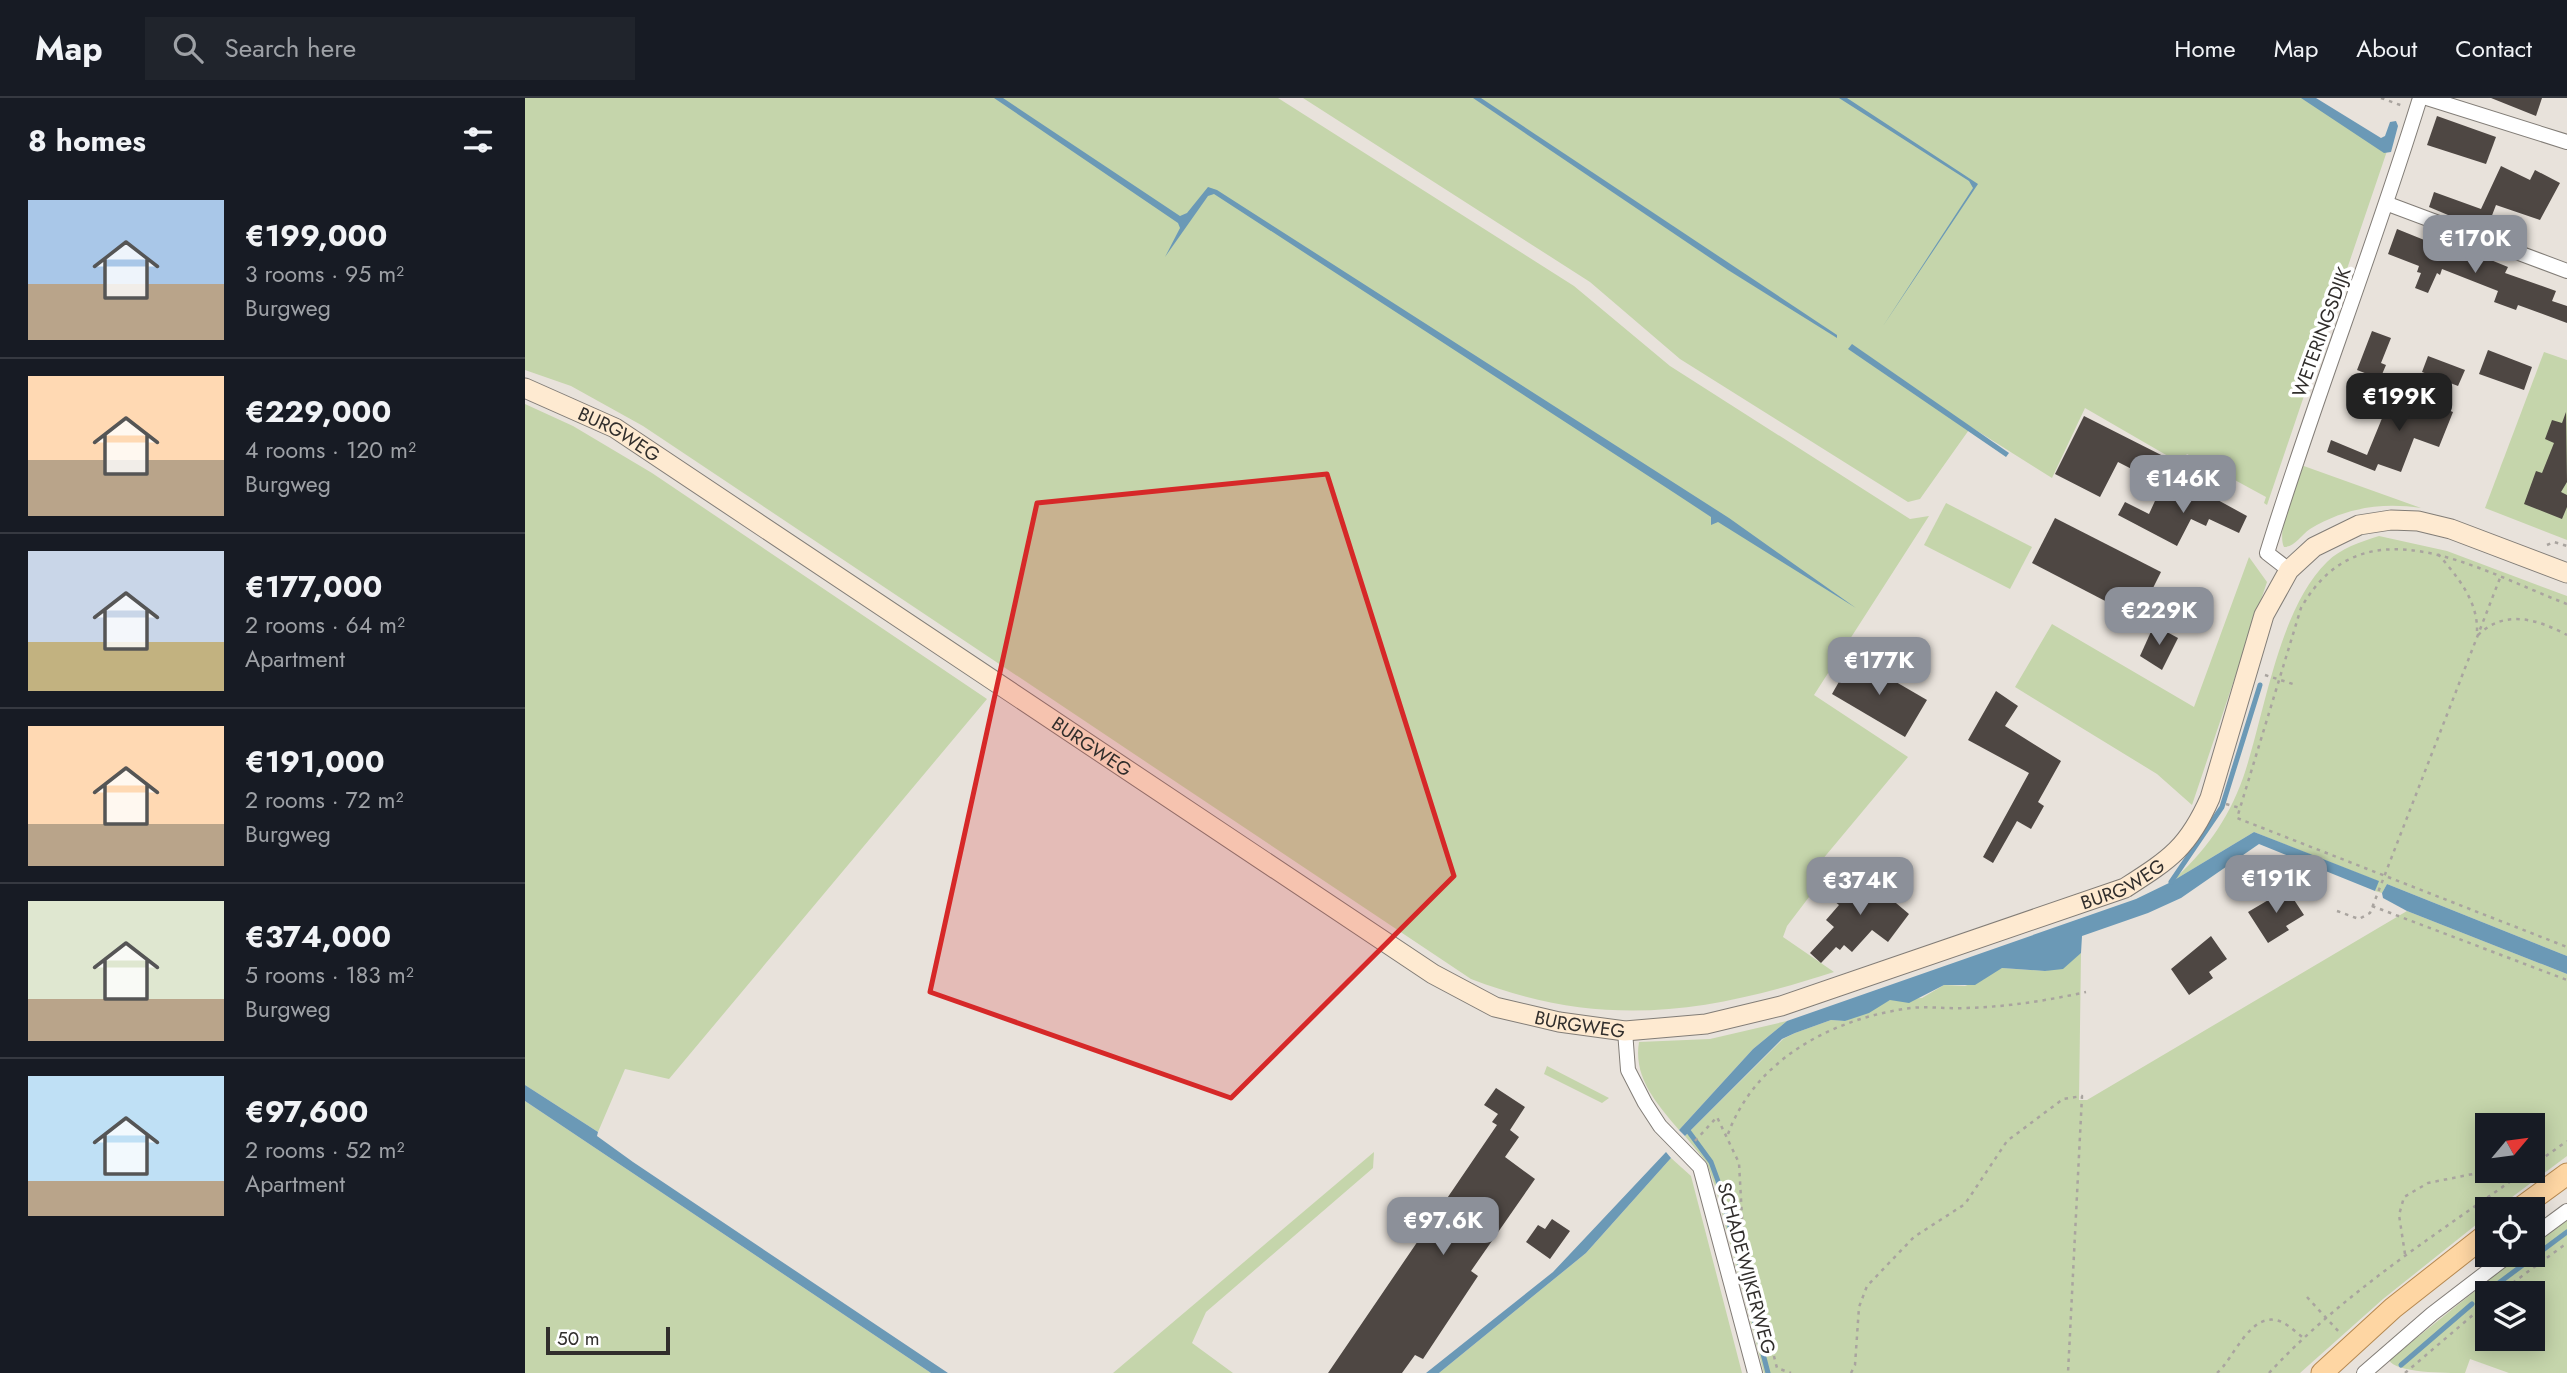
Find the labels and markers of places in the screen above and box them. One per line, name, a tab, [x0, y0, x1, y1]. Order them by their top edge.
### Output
pin: €170K	[2426, 216, 2524, 275]
pin: €199K	[2350, 374, 2448, 433]
pin: €146K	[2134, 456, 2232, 515]
pin: €229K	[2110, 588, 2208, 647]
pin: €177K	[1830, 638, 1928, 697]
pin: €191K	[2227, 856, 2325, 915]
pin: €374K	[1811, 858, 1909, 917]
pin: €97.6K	[1386, 1198, 1500, 1257]

